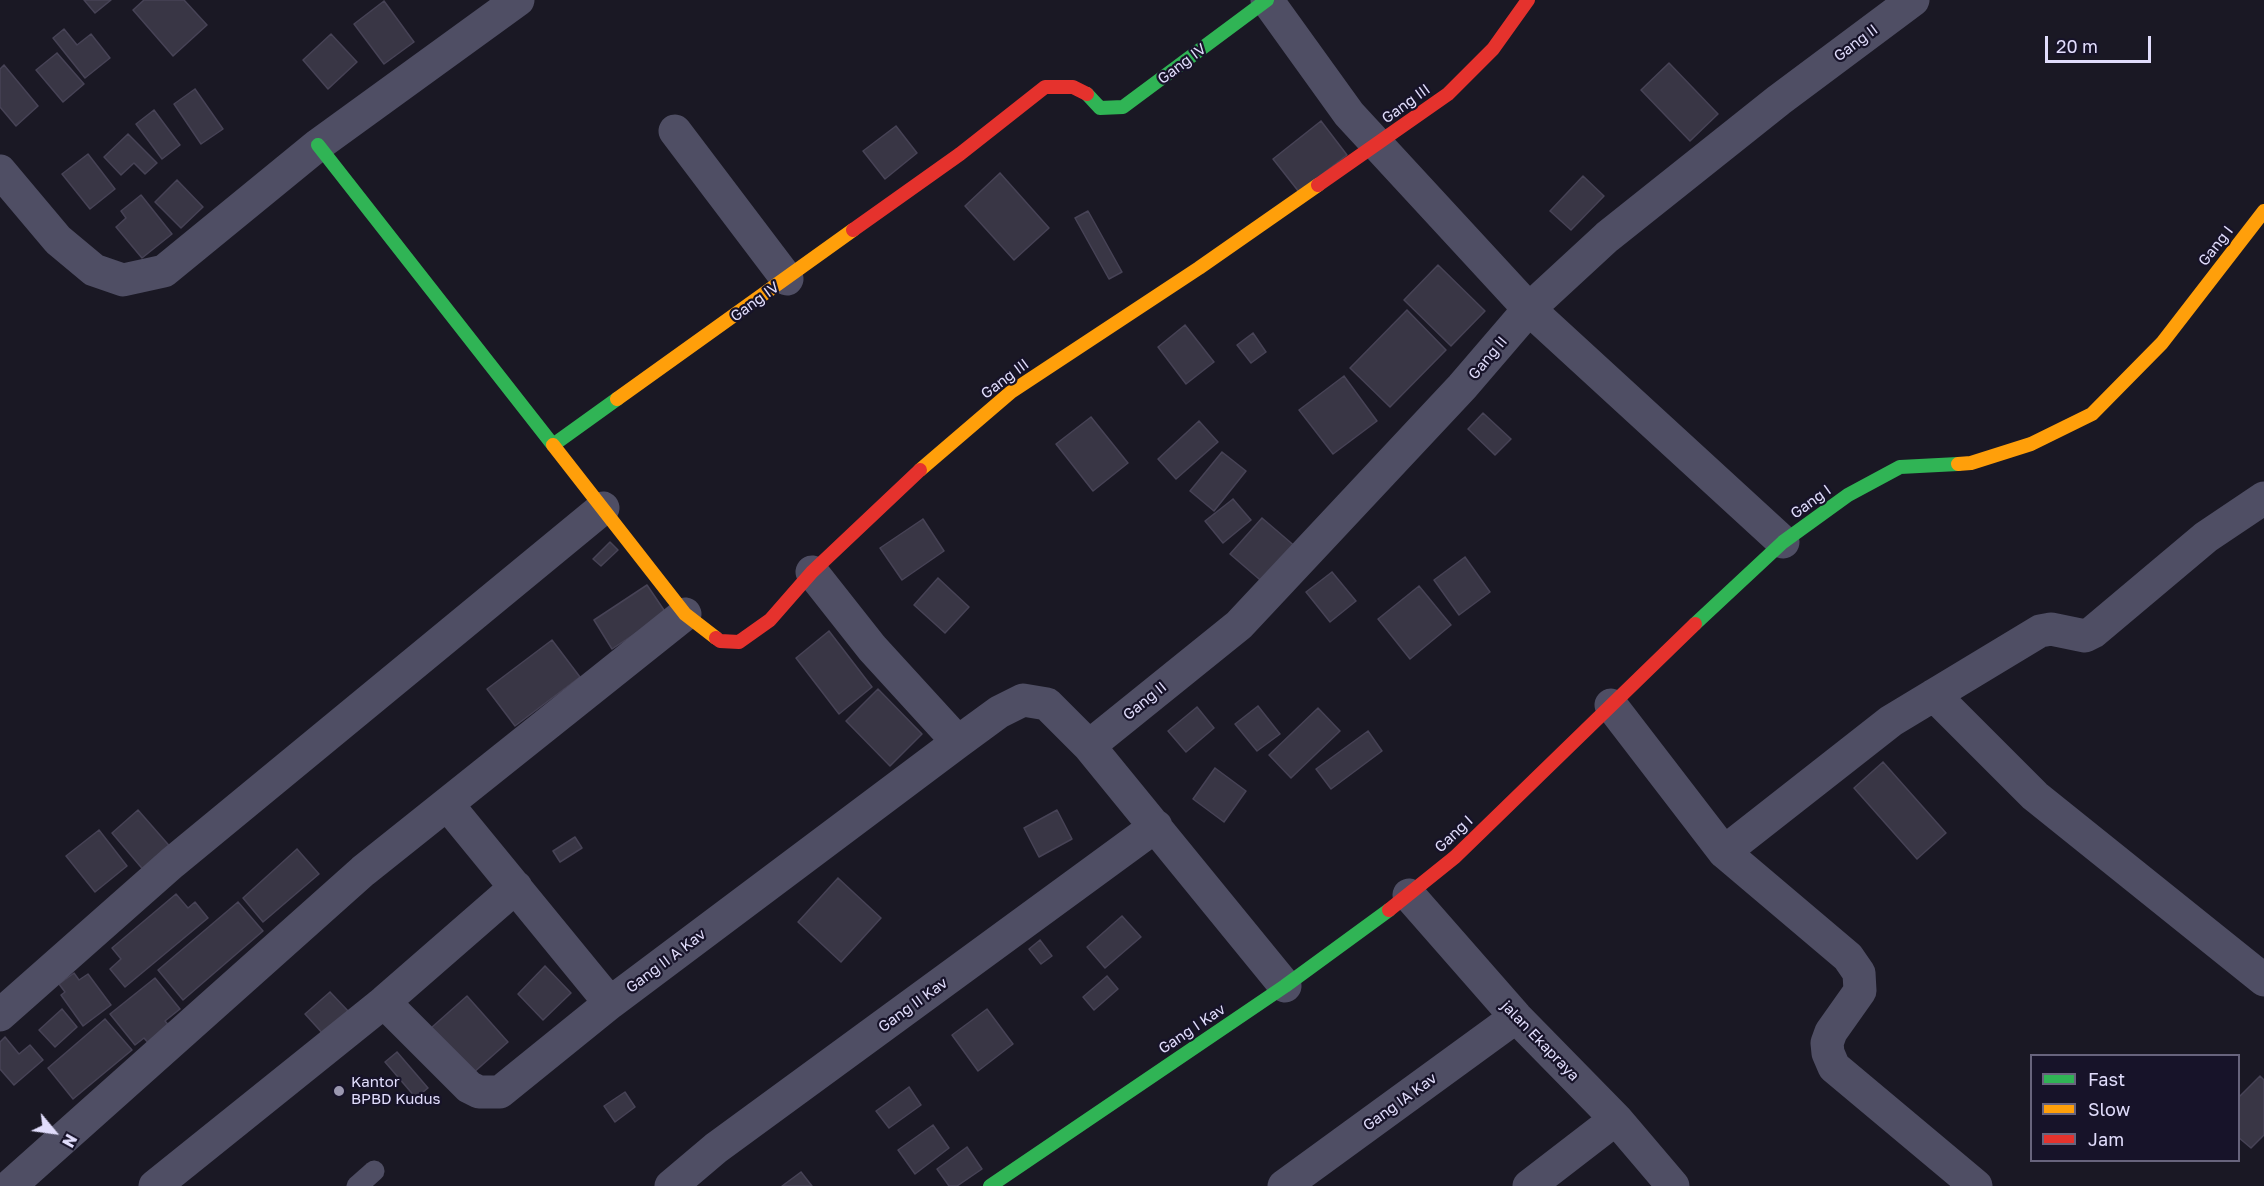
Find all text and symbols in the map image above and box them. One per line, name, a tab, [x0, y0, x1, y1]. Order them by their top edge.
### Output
street label: Gang II	[1830, 21, 1882, 65]
scale bar	[2048, 24, 2154, 62]
text: 20 m	[2056, 35, 2098, 57]
street label: Gang IV	[1154, 40, 1210, 88]
street label: Gang III	[1378, 80, 1434, 128]
street label: Gang I	[2195, 222, 2237, 270]
street label: Gang IV	[727, 278, 783, 326]
street label: Gang II	[1465, 333, 1511, 383]
street label: Gang III	[977, 355, 1033, 403]
street label: Gang I	[1787, 481, 1835, 523]
street label: Gang II	[1120, 678, 1170, 724]
street label: Gang I	[1431, 812, 1477, 856]
street label: Gang II A Kav	[623, 925, 709, 997]
street label: Gang II Kav	[875, 974, 951, 1036]
street label: jalan Ekapraya	[1497, 997, 1583, 1085]
street label: Gang I Kav	[1155, 1000, 1229, 1058]
legend	[2030, 1054, 2240, 1162]
text: Fast	[2088, 1068, 2125, 1090]
street label: Gang IA Kav	[1360, 1069, 1440, 1135]
place label: Kantor BPBD Kudus	[351, 1073, 441, 1108]
marker: Kantor BPBD Kudus	[332, 1084, 346, 1098]
text: Slow	[2088, 1098, 2130, 1120]
north arrow	[24, 1102, 84, 1162]
text: Jam	[2088, 1128, 2124, 1150]
text: N	[58, 1131, 81, 1151]

